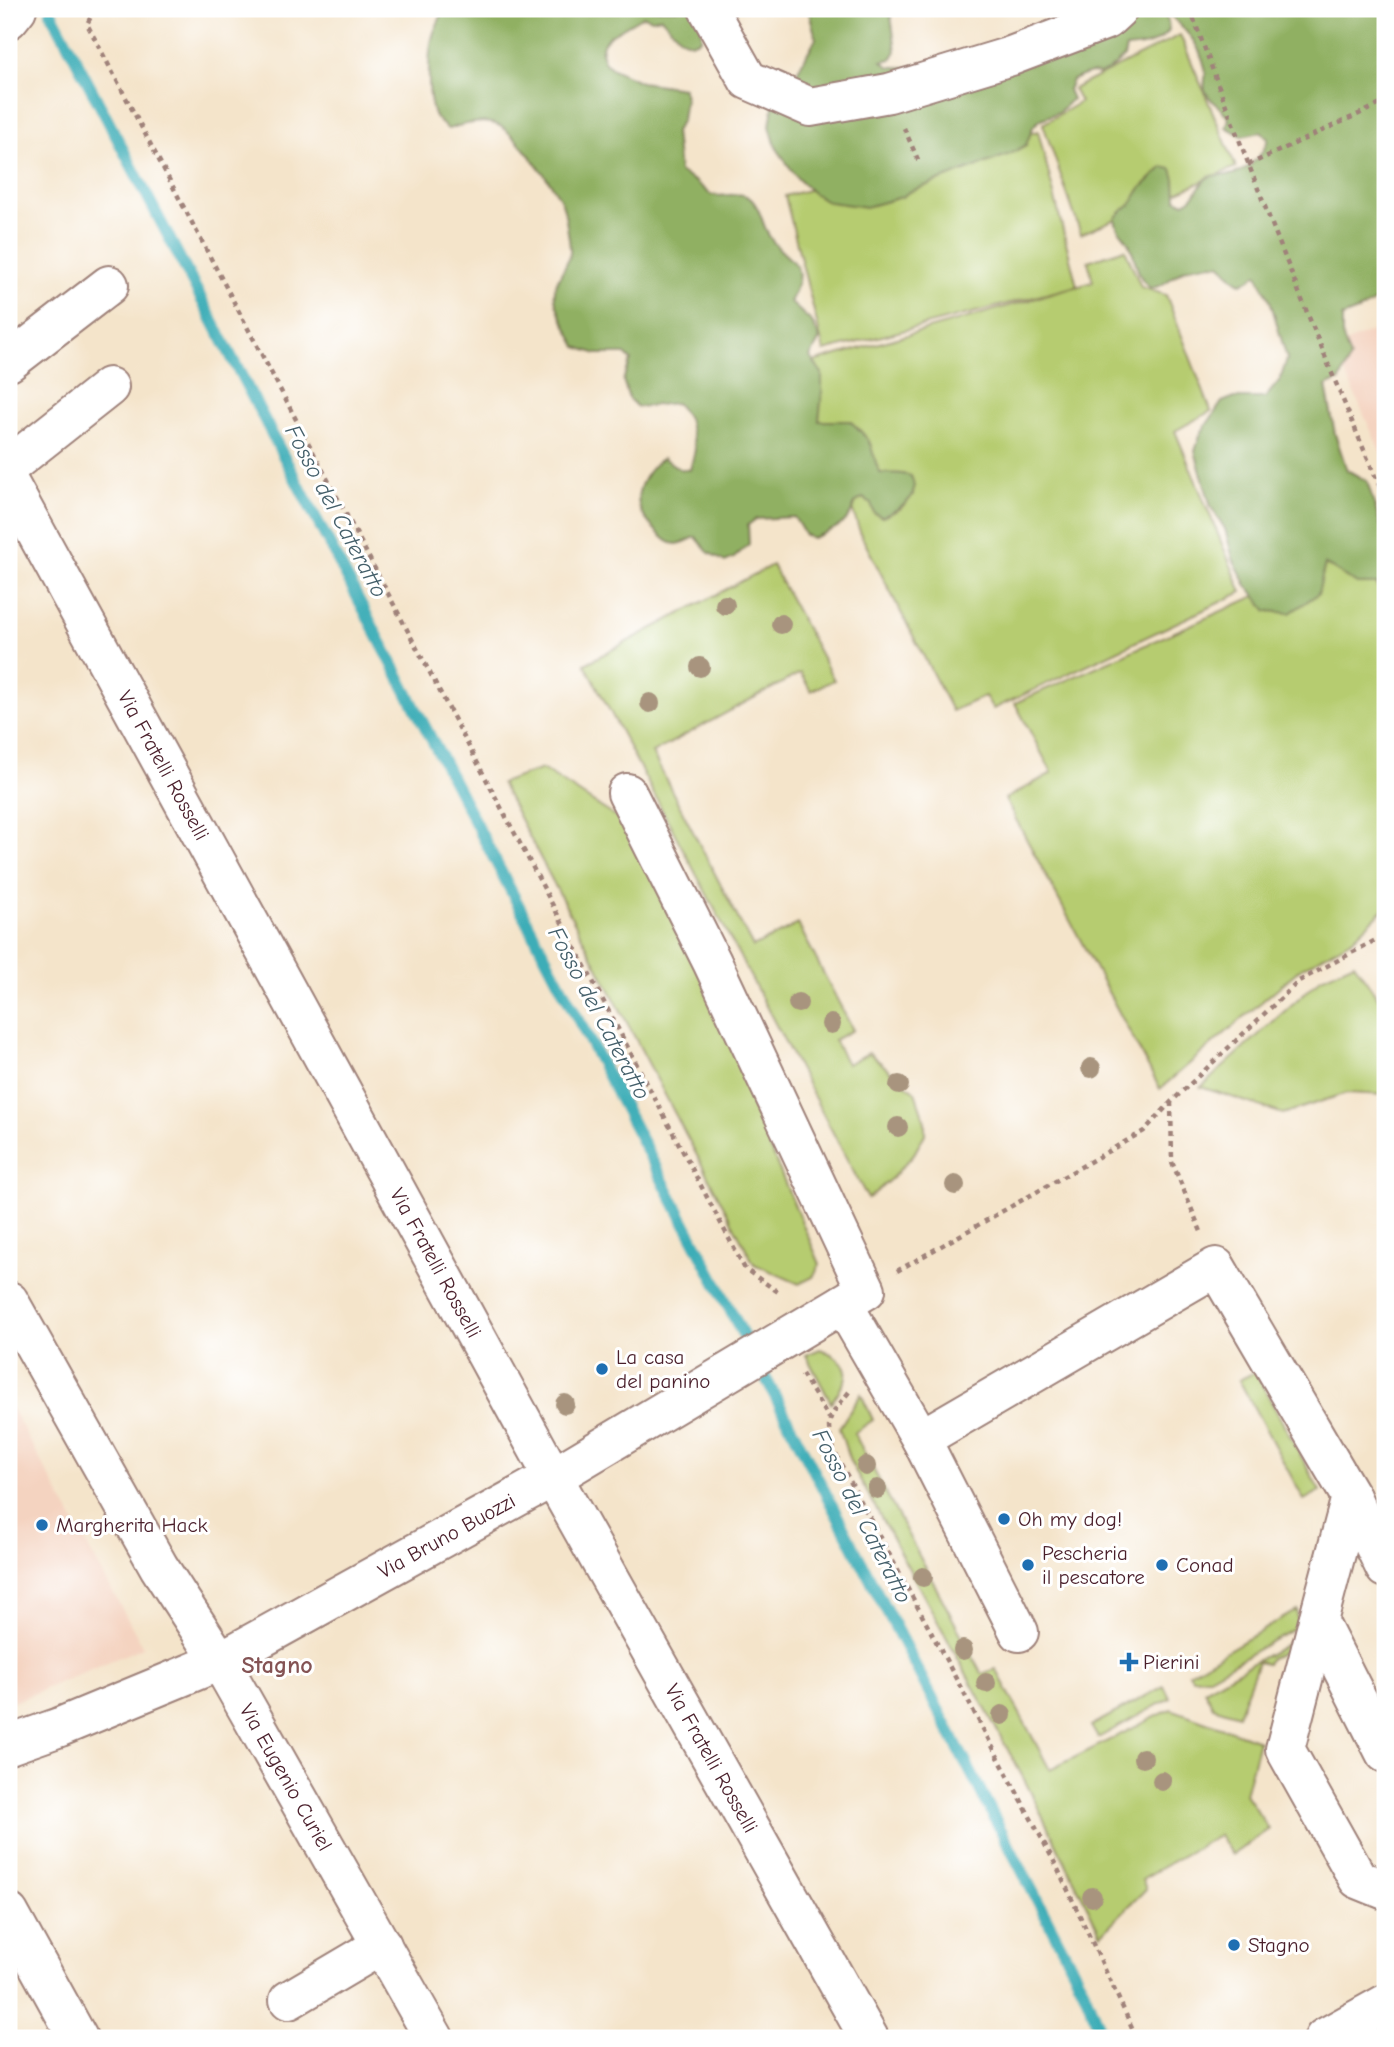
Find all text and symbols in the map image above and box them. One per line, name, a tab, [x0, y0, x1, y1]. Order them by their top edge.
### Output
water label: Fosso del Cateratto	[279, 420, 393, 602]
street label: Via Fratelli Rosselli	[113, 686, 214, 844]
water label: Fosso del Cateratto	[542, 922, 656, 1104]
street label: Via Fratelli Rosselli	[385, 1184, 486, 1342]
place label: La casa del panino	[616, 1345, 710, 1393]
marker: La casa del panino	[594, 1361, 610, 1377]
water label: Fosso del Cateratto	[806, 1424, 918, 1608]
street label: Via Bruno Buozzi	[374, 1488, 519, 1583]
place label: Oh my dog!	[1018, 1507, 1122, 1531]
marker: Oh my dog!	[996, 1511, 1012, 1527]
place label: Margherita Hack	[56, 1513, 208, 1537]
marker: Margherita Hack	[34, 1517, 50, 1533]
place label: Pescheria il pescatore	[1042, 1541, 1145, 1589]
place label: Conad	[1176, 1553, 1234, 1577]
marker: Pescheria il pescatore	[1020, 1557, 1036, 1573]
marker: Conad	[1154, 1557, 1170, 1573]
place label: Pierini	[1143, 1650, 1200, 1674]
district label: Stagno	[241, 1651, 313, 1679]
marker: Pierini	[1121, 1654, 1137, 1670]
street label: Via Fratelli Rosselli	[660, 1680, 763, 1837]
street label: Via Eugenio Curiel	[235, 1699, 337, 1855]
place label: Stagno	[1248, 1933, 1310, 1957]
marker: Stagno	[1226, 1937, 1242, 1953]

